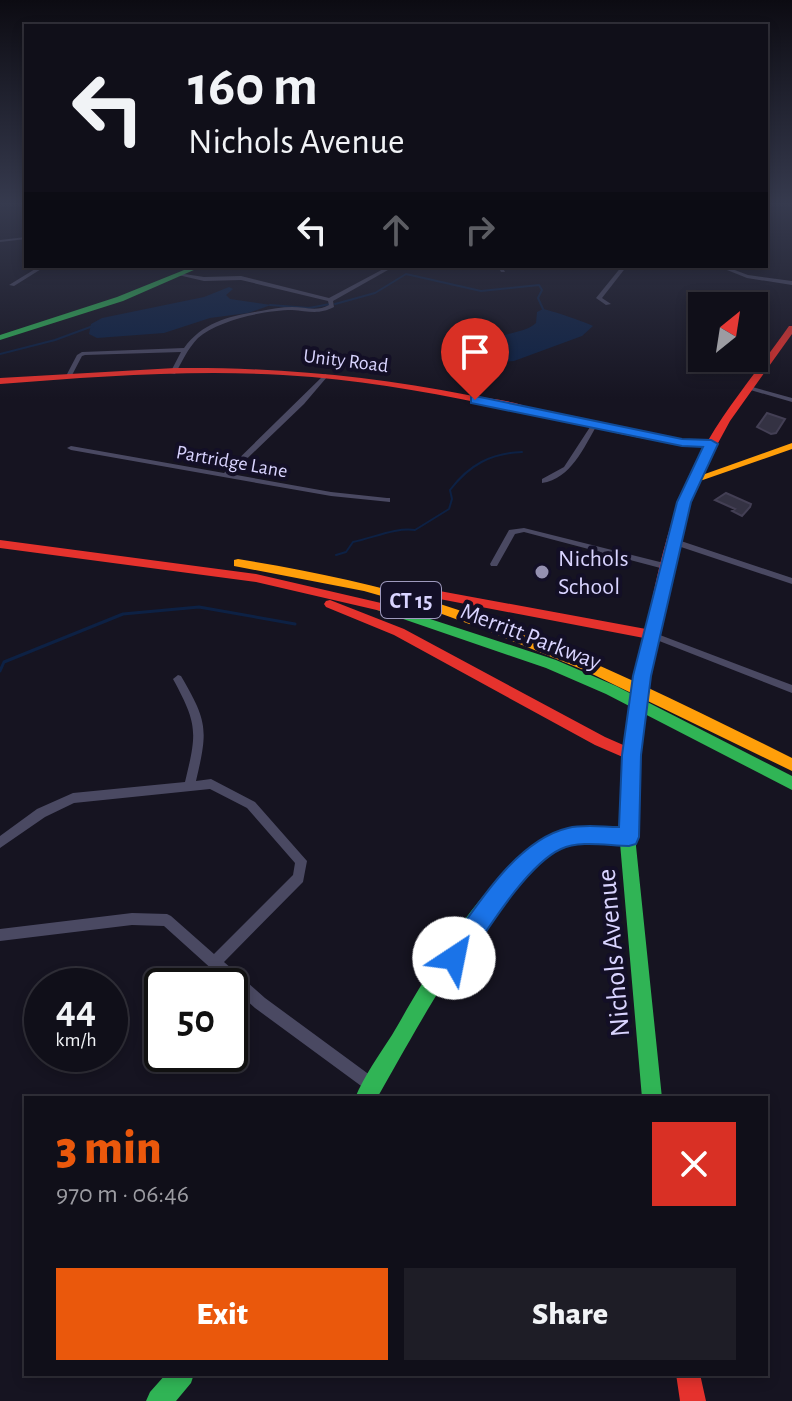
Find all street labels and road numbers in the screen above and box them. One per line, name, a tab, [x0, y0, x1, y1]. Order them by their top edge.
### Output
street label: Unity Road	[302, 346, 389, 376]
street label: Partridge Lane	[175, 442, 289, 482]
road number: CT 15	[381, 582, 441, 618]
street label: Merritt Parkway	[457, 599, 604, 675]
street label: Nichols Avenue	[593, 868, 635, 1038]

